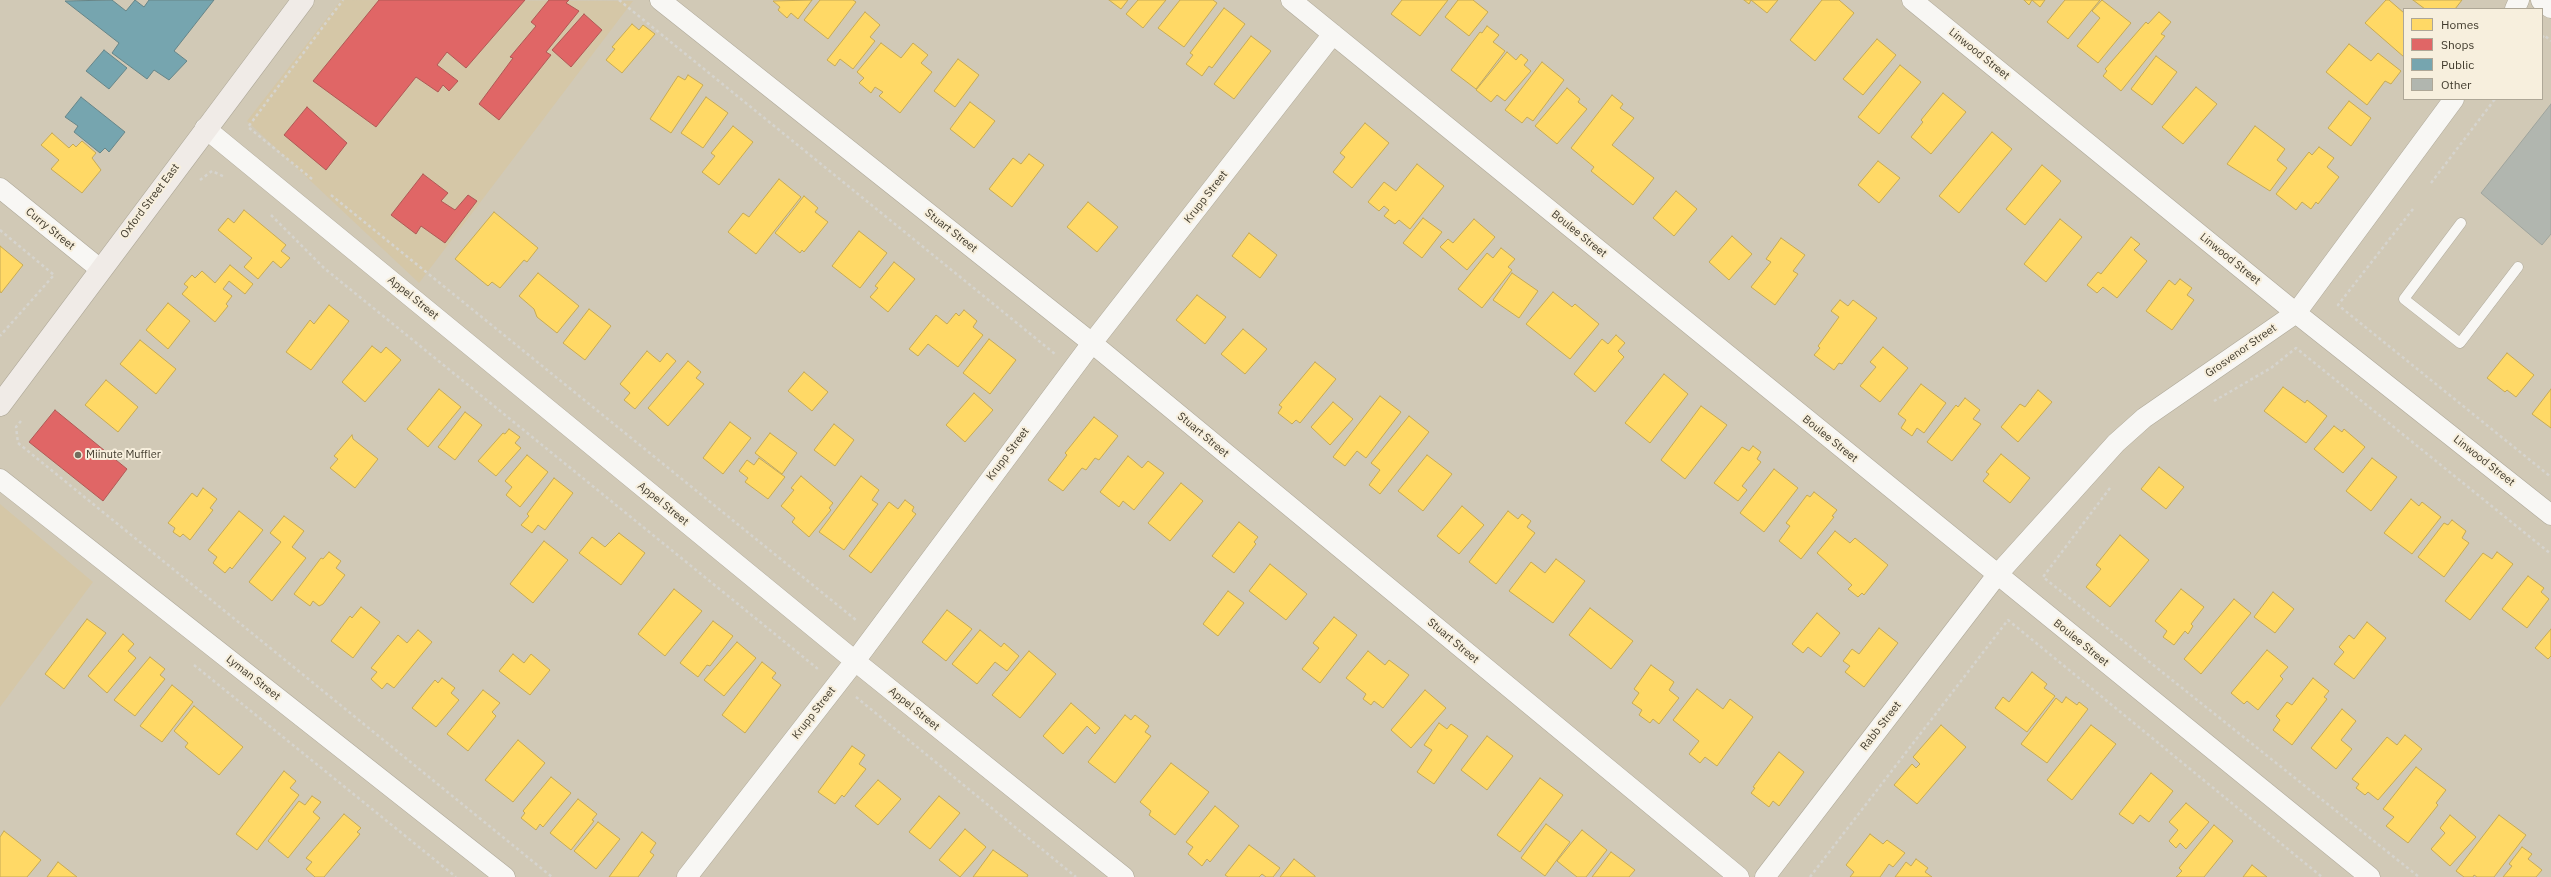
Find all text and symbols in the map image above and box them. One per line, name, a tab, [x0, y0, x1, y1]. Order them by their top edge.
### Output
legend	[2403, 8, 2543, 100]
text: Homes	[2441, 17, 2479, 32]
street label: Linwood Street	[1946, 25, 2012, 83]
text: Shops	[2441, 37, 2474, 52]
text: Public	[2441, 57, 2474, 72]
text: Other	[2441, 77, 2472, 92]
street label: Oxford Street East	[118, 161, 182, 241]
street label: Krupp Street	[1182, 168, 1230, 226]
street label: Curry Street	[23, 205, 77, 253]
street label: Stuart Street	[922, 206, 980, 256]
street label: Boulee Street	[1549, 208, 1609, 260]
street label: Linwood Street	[2197, 230, 2263, 288]
street label: Appel Street	[385, 273, 441, 323]
street label: Grosvenor Street	[2203, 322, 2279, 380]
street label: Stuart Street	[1175, 410, 1231, 460]
street label: Boulee Street	[1800, 413, 1860, 465]
street label: Krupp Street	[984, 425, 1032, 483]
street label: Linwood Street	[2451, 433, 2517, 489]
place label: Miinute Muffler	[86, 448, 161, 462]
marker: Miinute Muffler	[73, 450, 83, 460]
street label: Appel Street	[635, 479, 691, 529]
street label: Stuart Street	[1425, 616, 1481, 666]
street label: Boulee Street	[2051, 617, 2111, 669]
street label: Lyman Street	[223, 653, 283, 703]
street label: Krupp Street	[790, 684, 838, 742]
street label: Appel Street	[886, 684, 942, 734]
street label: Rabb Street	[1858, 699, 1904, 753]

